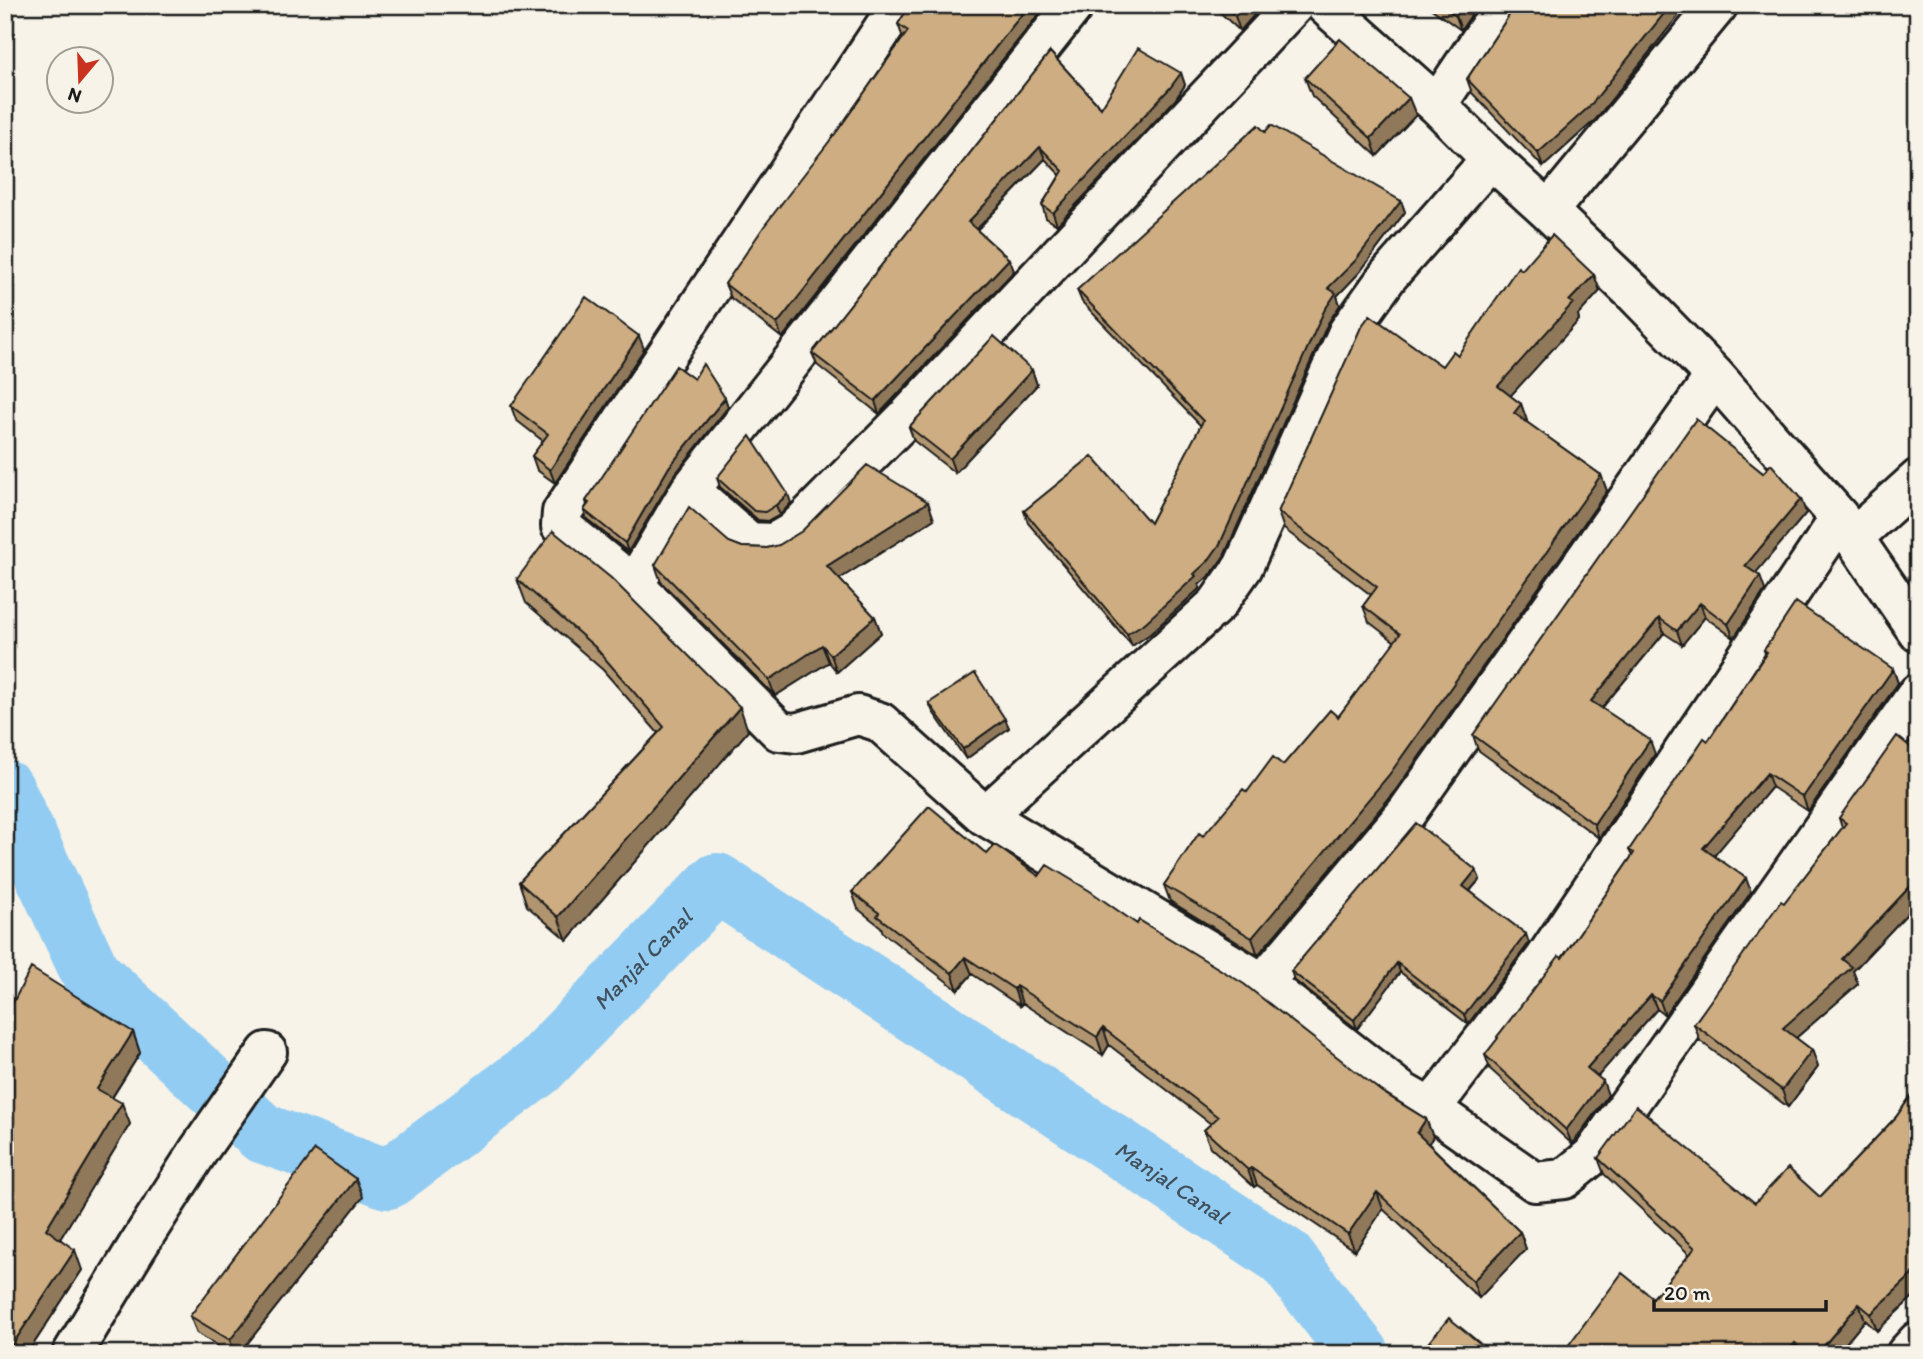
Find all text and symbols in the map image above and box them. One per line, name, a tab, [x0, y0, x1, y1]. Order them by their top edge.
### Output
north arrow	[46, 46, 116, 116]
text: N	[65, 83, 84, 109]
water label: Manjal Canal	[587, 902, 699, 1016]
water label: Manjal Canal	[1110, 1135, 1235, 1231]
scale bar	[1654, 1268, 1825, 1312]
text: 20 m	[1664, 1280, 1711, 1305]

